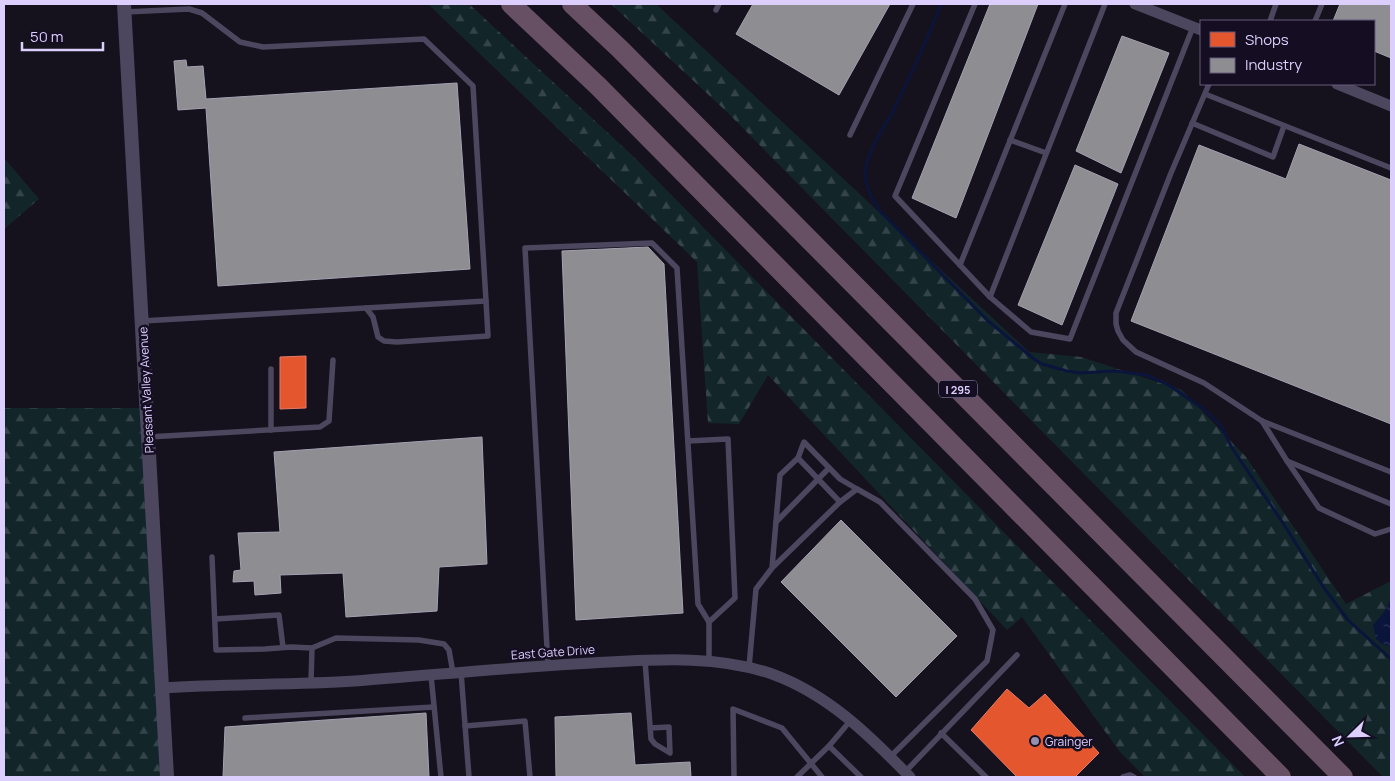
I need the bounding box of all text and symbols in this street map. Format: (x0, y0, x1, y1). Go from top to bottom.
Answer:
scale bar (22, 20, 104, 52)
legend (1200, 20, 1375, 85)
text: 50 m (30, 26, 64, 47)
text: Shops (1245, 29, 1289, 50)
text: Industry (1245, 54, 1302, 75)
street label: Pleasant Valley Avenue (134, 326, 158, 454)
road number: I 295 (939, 380, 977, 398)
street label: East Gate Drive (510, 641, 596, 663)
north arrow (1325, 711, 1375, 761)
place label: Grainger (1045, 733, 1093, 750)
text: N (1327, 733, 1348, 750)
marker: Grainger (1029, 735, 1041, 747)

